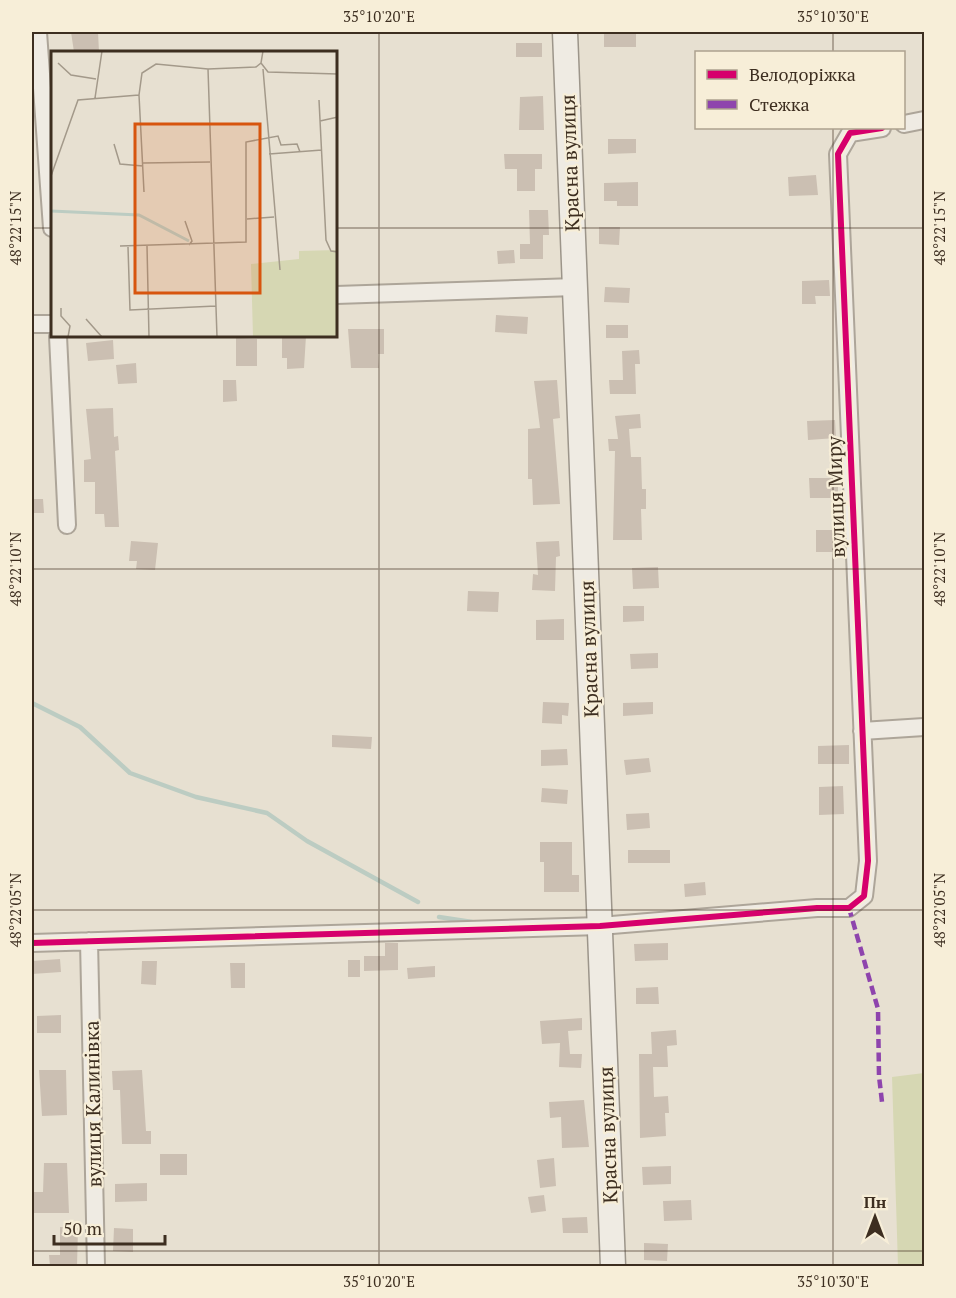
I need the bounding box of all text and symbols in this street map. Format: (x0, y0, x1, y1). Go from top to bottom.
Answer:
text: 35°10'20"E (343, 6, 415, 26)
text: 35°10'30"E (797, 6, 869, 26)
inset map (51, 51, 338, 338)
legend (695, 51, 905, 129)
text: Велодоріжка (749, 62, 856, 86)
text: Стежка (749, 92, 810, 116)
street label: Красна вулиця (554, 94, 585, 232)
text: 48°22'15"N (5, 191, 25, 265)
text: 48°22'15"N (929, 191, 949, 265)
street label: вулиця Миру (820, 435, 851, 558)
text: 48°22'10"N (5, 532, 25, 606)
text: 48°22'10"N (929, 532, 949, 606)
street label: Красна вулиця (573, 580, 604, 718)
text: 48°22'05"N (5, 873, 25, 947)
text: 48°22'05"N (929, 873, 949, 947)
street label: вулиця Калинівка (78, 1020, 107, 1188)
street label: Красна вулиця (592, 1066, 623, 1204)
north arrow (845, 1187, 905, 1247)
text: Пн (864, 1191, 887, 1213)
scale bar (54, 1208, 165, 1246)
text: 50 m (63, 1216, 103, 1240)
text: 35°10'20"E (343, 1271, 415, 1291)
text: 35°10'30"E (797, 1271, 869, 1291)

